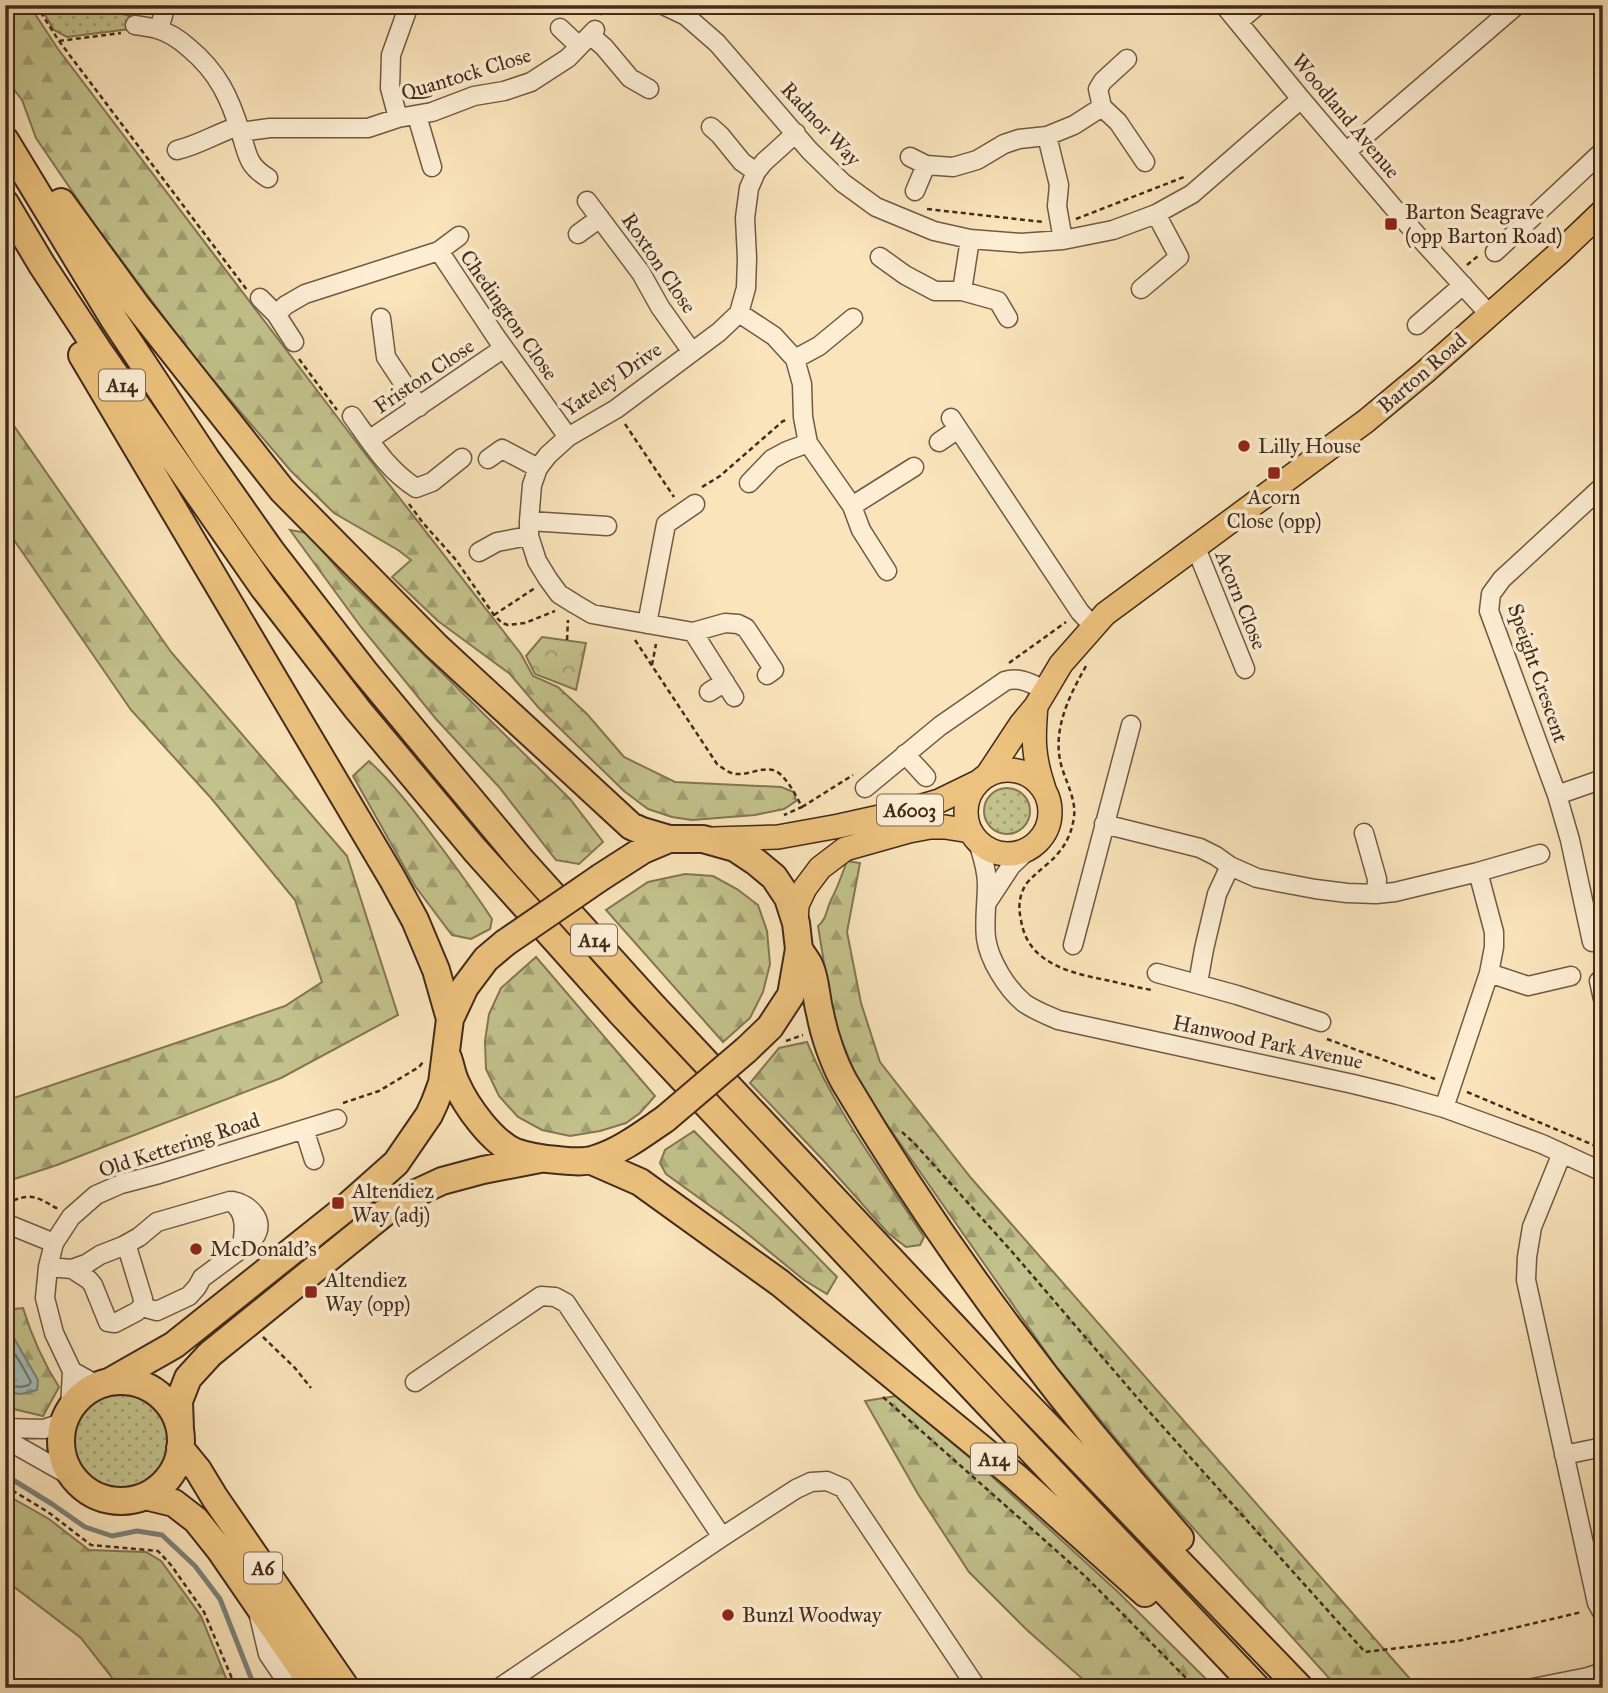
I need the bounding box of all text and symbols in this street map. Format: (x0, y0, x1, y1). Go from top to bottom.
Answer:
street label: Quantock Close (398, 42, 534, 106)
street label: Woodland Avenue (1286, 48, 1406, 184)
street label: Radnor Way (775, 76, 867, 172)
place label: Barton Seagrave (opp Barton Road) (1405, 199, 1562, 249)
street label: Roxton Close (616, 208, 702, 318)
marker: Barton Seagrave (opp Barton Road) (1383, 216, 1399, 232)
street label: Chedington Close (454, 245, 564, 385)
street label: Barton Road (1372, 327, 1472, 419)
street label: Friston Close (369, 333, 479, 419)
street label: Yateley Drive (557, 336, 667, 422)
road number: A14 (99, 370, 145, 400)
place label: Lilly House (1258, 433, 1361, 459)
marker: Lilly House (1236, 438, 1252, 454)
marker: Acorn Close (opp) (1266, 465, 1282, 481)
place label: Acorn Close (opp) (1226, 484, 1322, 534)
street label: Acorn Close (1209, 546, 1273, 653)
street label: Speight Crescent (1502, 600, 1574, 746)
road number: A6003 (877, 794, 943, 825)
road number: A14 (571, 924, 617, 956)
street label: Hanwood Park Avenue (1170, 1009, 1366, 1075)
street label: Old Kettering Road (95, 1107, 263, 1183)
place label: Altendiez Way (adj) (351, 1178, 434, 1228)
marker: Altendiez Way (adj) (330, 1195, 346, 1211)
place label: McDonald's (210, 1236, 317, 1262)
marker: McDonald's (188, 1241, 204, 1257)
place label: Altendiez Way (opp) (324, 1267, 410, 1317)
marker: Altendiez Way (opp) (303, 1284, 319, 1300)
road number: A14 (971, 1443, 1017, 1474)
road number: A6 (244, 1552, 282, 1584)
place label: Bunzl Woodway (742, 1602, 883, 1628)
marker: Bunzl Woodway (720, 1607, 736, 1623)

